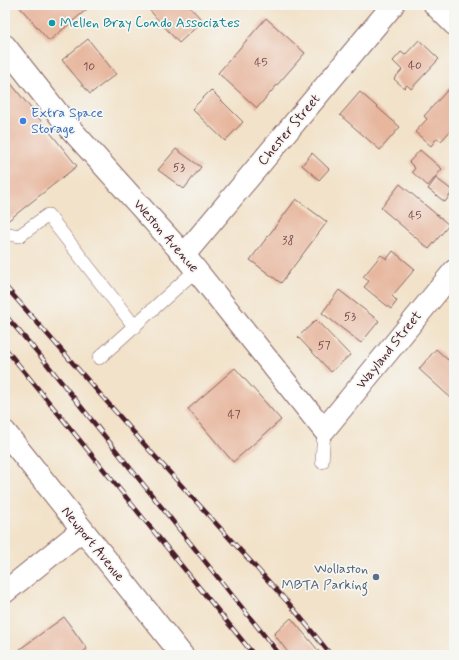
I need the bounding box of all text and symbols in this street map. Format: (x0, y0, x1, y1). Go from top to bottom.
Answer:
place label: Mellen Bray Condo Associates (60, 14, 240, 32)
marker: Mellen Bray Condo Associates (47, 18, 57, 28)
house number: 45 (254, 55, 268, 71)
house number: 40 (408, 58, 422, 74)
house number: 10 (83, 59, 95, 75)
street label: Chester Street (254, 90, 324, 170)
place label: Extra Space Storage (31, 104, 103, 138)
marker: Extra Space Storage (18, 116, 28, 126)
house number: 53 (173, 160, 185, 176)
street label: Weston Avenue (129, 196, 203, 276)
house number: 45 (408, 208, 422, 224)
house number: 38 (282, 233, 294, 249)
street label: Wayland Street (352, 307, 426, 393)
house number: 53 (344, 309, 356, 325)
house number: 57 (317, 338, 331, 354)
house number: 47 (227, 407, 241, 423)
street label: Newport Avenue (57, 503, 129, 586)
place label: Wollaston MBTA Parking (282, 560, 368, 596)
marker: Wollaston MBTA Parking (371, 572, 381, 582)

